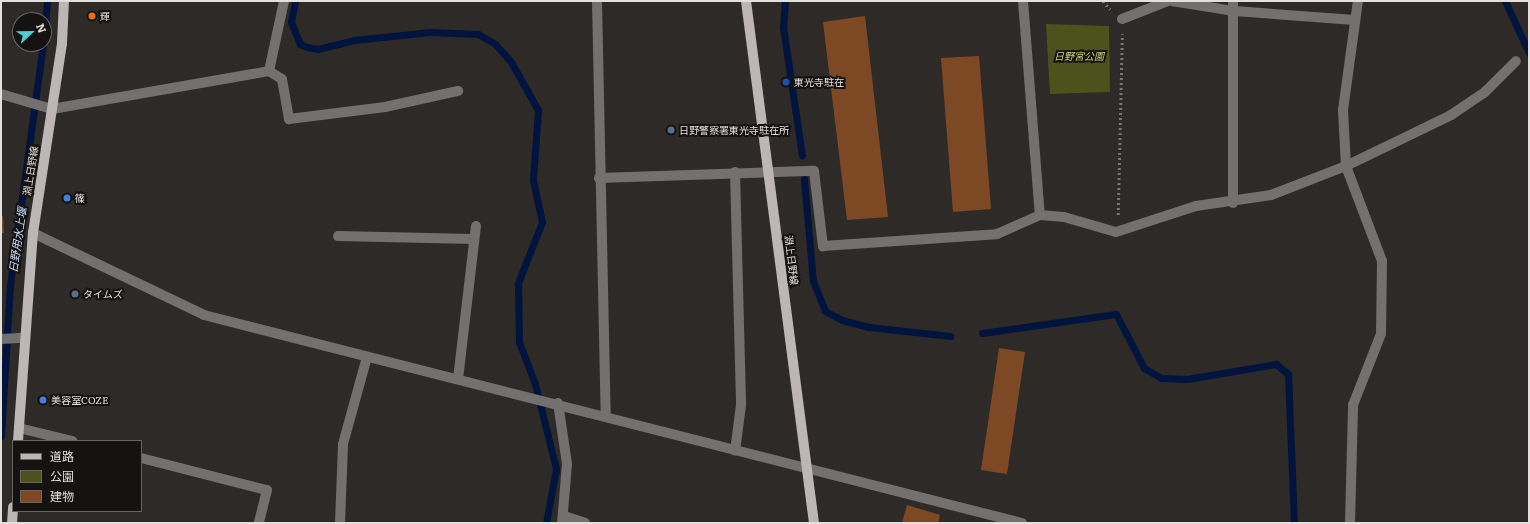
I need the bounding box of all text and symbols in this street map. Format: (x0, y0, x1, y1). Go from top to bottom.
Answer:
place label: 輝 (100, 10, 110, 22)
marker: 輝 (87, 11, 97, 21)
north arrow (12, 12, 52, 52)
text: N (33, 21, 51, 35)
park label: 日野宮公園 (1054, 50, 1104, 62)
place label: 東光寺駐在 (794, 76, 844, 88)
marker: 東光寺駐在 (781, 77, 791, 87)
place label: 日野警察署東光寺駐在所 (679, 124, 789, 136)
marker: 日野警察署東光寺駐在所 (666, 125, 676, 135)
street label: 淵上日野線 (20, 145, 40, 197)
place label: 篠 (75, 192, 85, 204)
marker: 篠 (62, 193, 72, 203)
water label: 日野用水上堰 (6, 206, 28, 274)
street label: 淵上日野線 (783, 234, 801, 286)
place label: タイムズ (83, 288, 123, 300)
marker: タイムズ (70, 289, 80, 299)
place label: 美容室COZE (51, 394, 108, 406)
marker: 美容室COZE (38, 395, 48, 405)
legend (12, 440, 142, 512)
text: 道路 (50, 447, 74, 465)
text: 公園 (50, 467, 74, 485)
text: 建物 (50, 487, 74, 505)

